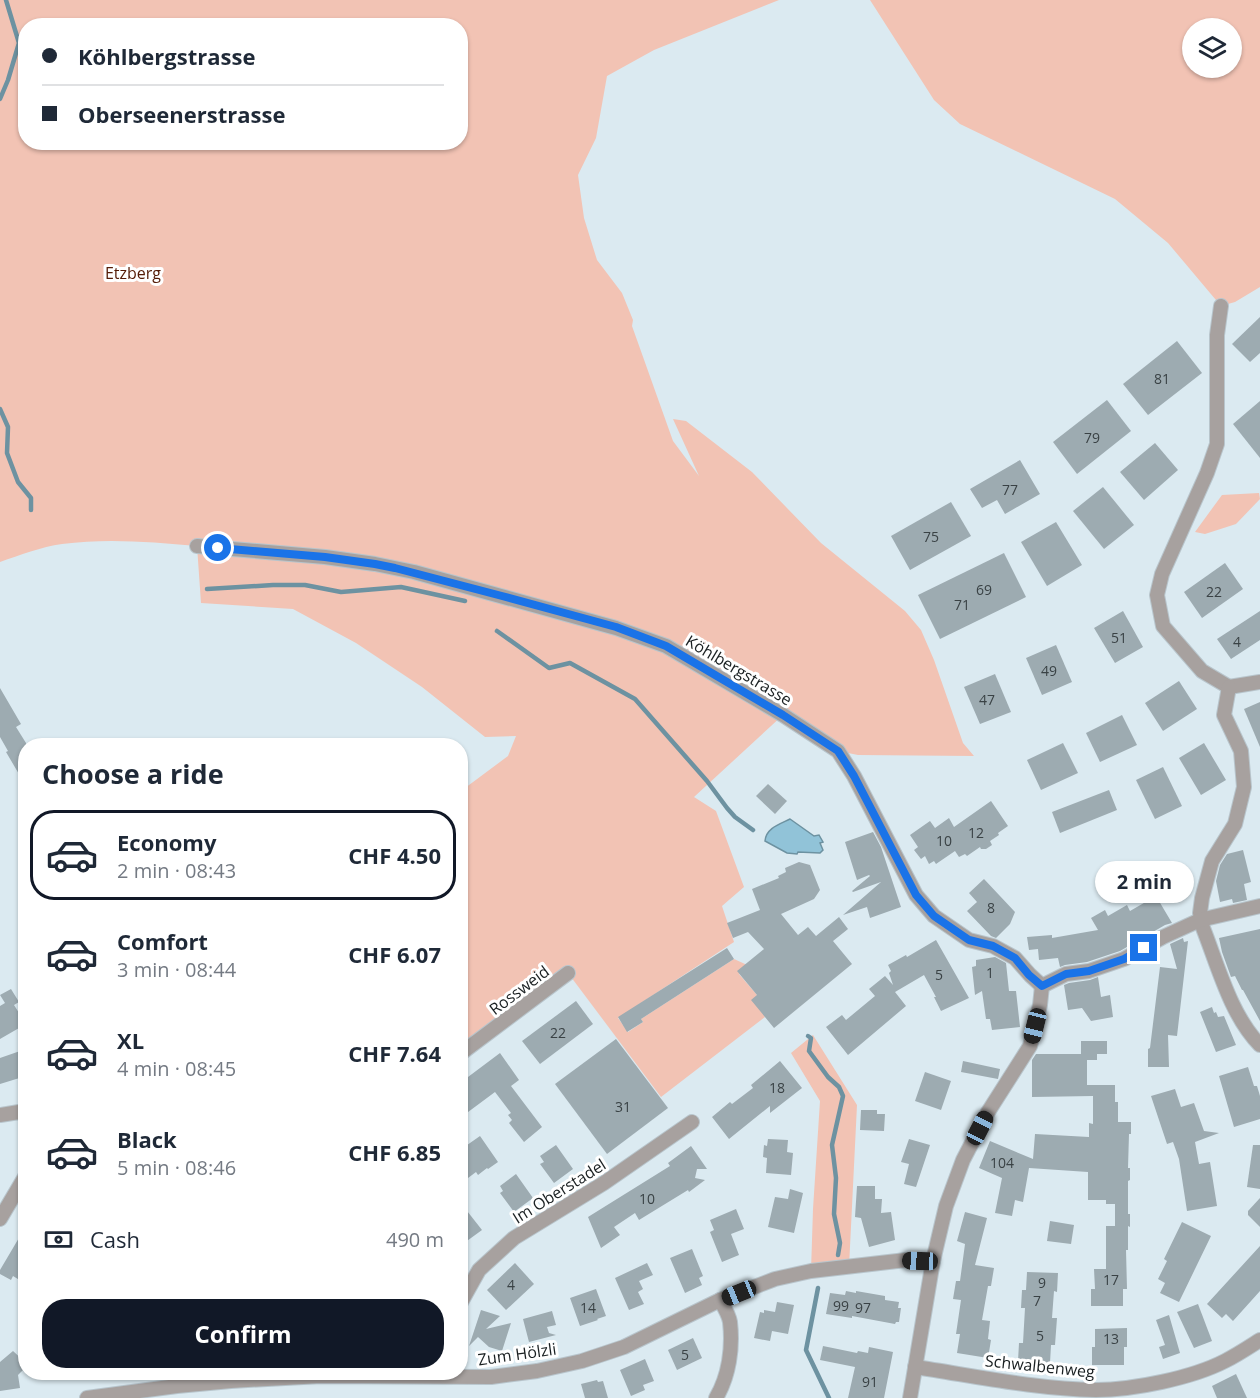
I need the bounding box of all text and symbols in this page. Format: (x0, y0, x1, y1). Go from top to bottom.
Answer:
map controls (1182, 18, 1242, 78)
button: layers (1182, 18, 1242, 78)
text: Köhlbergstrasse (78, 41, 255, 71)
text: Oberseenerstrasse (78, 99, 285, 129)
park label: Etzberg (105, 262, 161, 284)
house number: 81 (1154, 369, 1170, 388)
house number: 79 (1084, 428, 1100, 447)
house number: 77 (1002, 480, 1018, 499)
house number: 75 (923, 527, 939, 546)
route start (204, 534, 231, 561)
house number: 69 (976, 580, 992, 599)
house number: 22 (1206, 582, 1222, 601)
house number: 71 (954, 595, 970, 614)
house number: 51 (1111, 628, 1127, 647)
street label: Köhlbergstrasse (682, 630, 796, 710)
house number: 4 (1233, 632, 1241, 651)
house number: 49 (1041, 661, 1057, 680)
house number: 47 (979, 690, 995, 709)
text: Choose a ride (42, 755, 224, 792)
house number: 12 (968, 823, 984, 842)
text: Economy (117, 827, 216, 857)
icon: car (45, 828, 99, 882)
house number: 10 (936, 831, 952, 850)
text: CHF 4.50 (348, 840, 441, 870)
text: 2 min · 08:43 (117, 857, 236, 884)
callout: 2 min (1094, 861, 1194, 903)
text: 2 min (1117, 868, 1172, 895)
house number: 8 (987, 898, 995, 917)
text: Comfort (117, 926, 208, 956)
icon: car (45, 927, 99, 981)
route end (1130, 934, 1157, 961)
text: CHF 6.07 (348, 939, 441, 969)
text: 3 min · 08:44 (117, 956, 236, 983)
street label: Rossweid (484, 960, 554, 1020)
house number: 1 (986, 963, 994, 982)
house number: 5 (935, 965, 943, 984)
car (1022, 1006, 1048, 1046)
house number: 22 (550, 1023, 566, 1042)
text: XL (117, 1025, 144, 1055)
icon: car (45, 1026, 99, 1080)
text: CHF 7.64 (348, 1038, 441, 1068)
text: 4 min · 08:45 (117, 1055, 236, 1082)
house number: 18 (769, 1078, 785, 1097)
house number: 31 (615, 1097, 631, 1116)
car (964, 1108, 996, 1148)
text: Black (117, 1124, 177, 1154)
icon: car (45, 1125, 99, 1179)
text: CHF 6.85 (348, 1137, 441, 1167)
house number: 104 (990, 1153, 1014, 1172)
text: 5 min · 08:46 (117, 1154, 236, 1181)
street label: Im Oberstadel (508, 1154, 610, 1228)
house number: 10 (639, 1189, 655, 1208)
icon: cash (42, 1223, 75, 1256)
text: Cash (90, 1224, 140, 1254)
text: 490 m (386, 1226, 444, 1253)
car (902, 1251, 938, 1271)
house number: 17 (1103, 1270, 1119, 1289)
house number: 9 (1038, 1273, 1046, 1292)
house number: 4 (507, 1275, 515, 1294)
car (719, 1278, 759, 1308)
house number: 7 (1033, 1291, 1041, 1310)
house number: 99 (833, 1296, 849, 1315)
house number: 14 (580, 1298, 596, 1317)
house number: 97 (855, 1298, 871, 1317)
button: Confirm (42, 1299, 444, 1368)
house number: 5 (1036, 1326, 1044, 1345)
house number: 13 (1103, 1329, 1119, 1348)
street label: Zum Hölzli (476, 1338, 558, 1370)
house number: 5 (681, 1345, 689, 1364)
street label: Schwalbenweg (984, 1349, 1096, 1383)
house number: 91 (862, 1372, 878, 1391)

